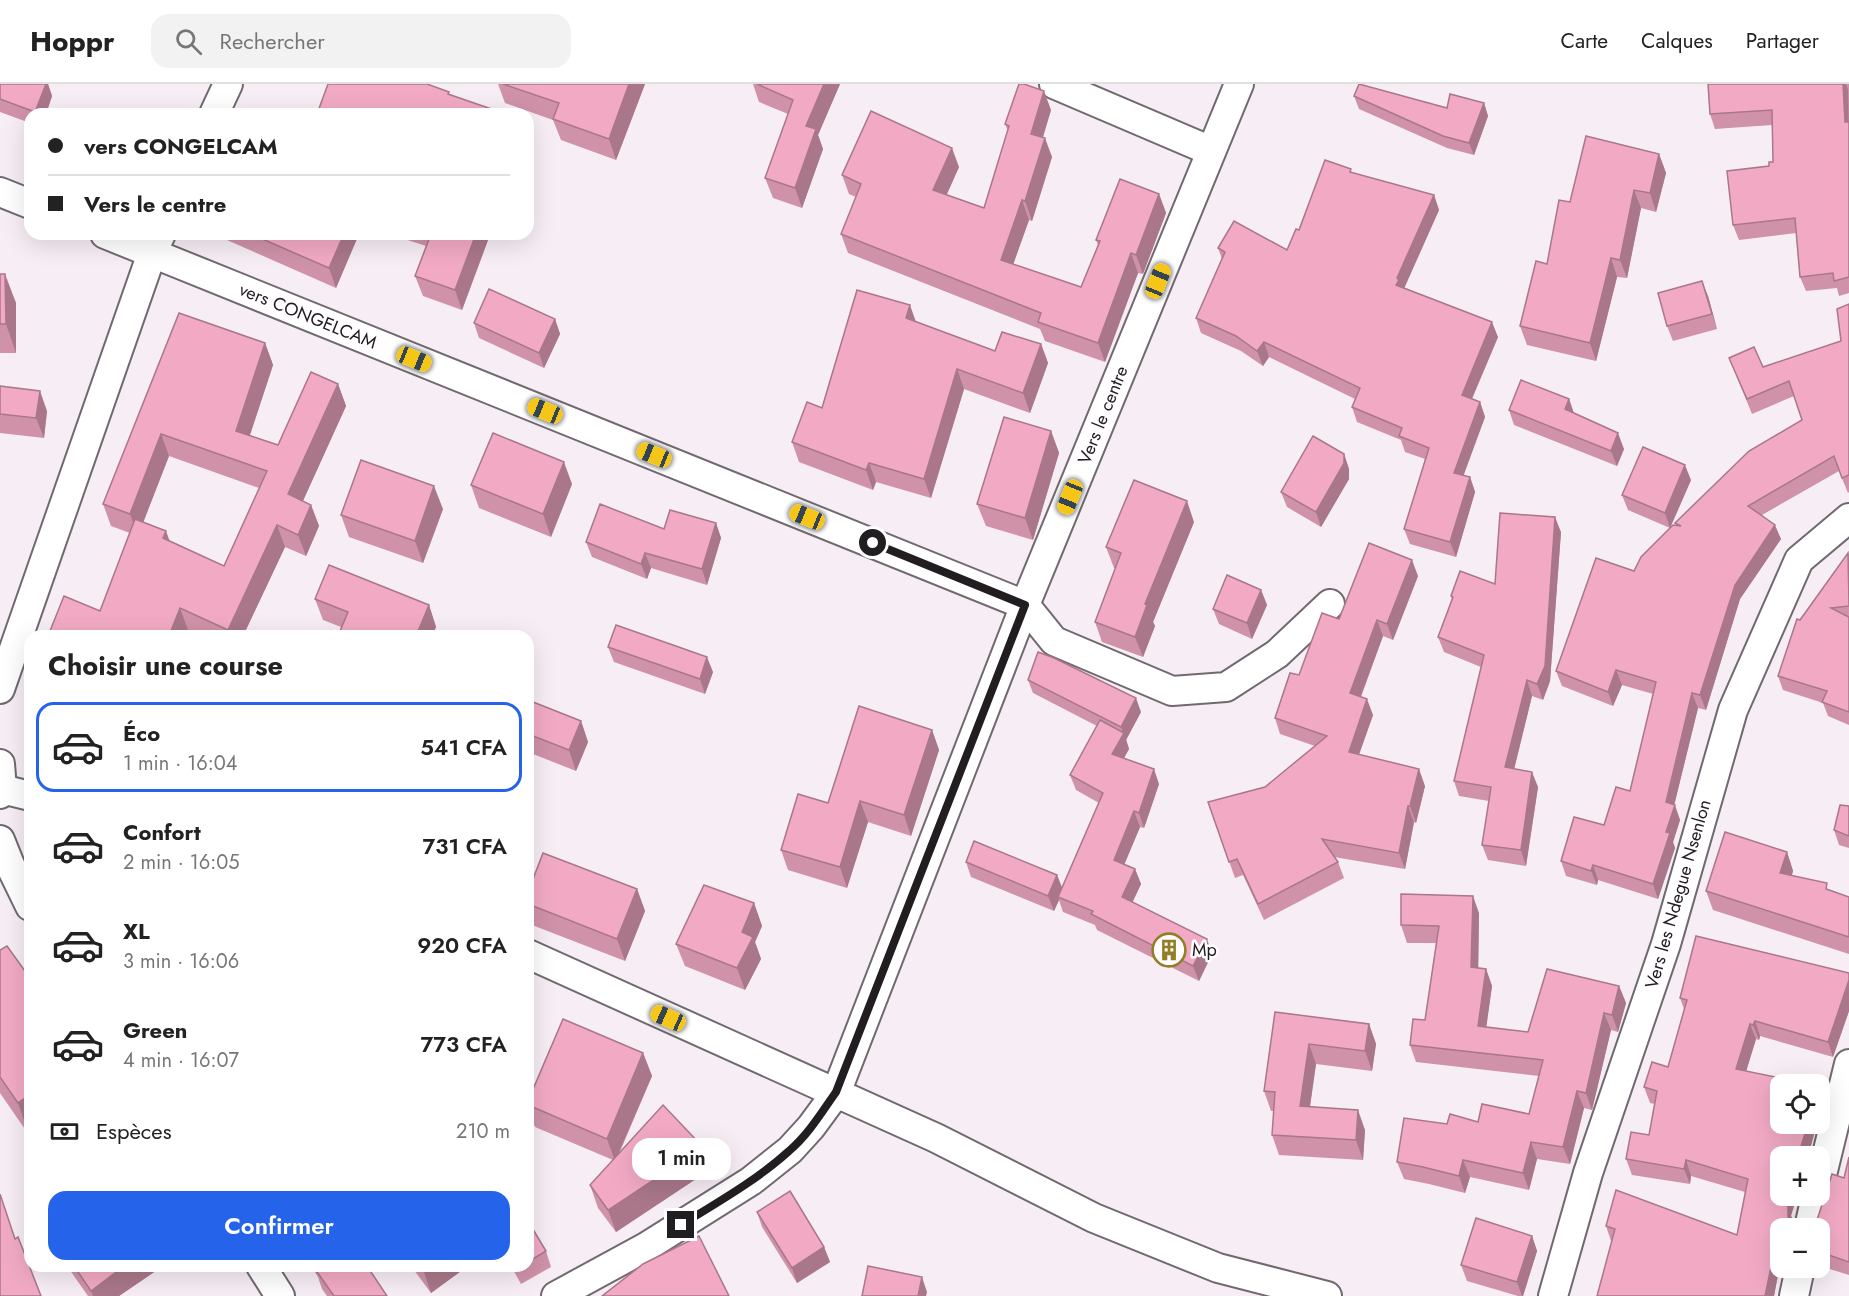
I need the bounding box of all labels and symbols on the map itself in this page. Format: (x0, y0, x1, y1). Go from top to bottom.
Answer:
car (1143, 261, 1173, 301)
street label: vers CONGELCAM (235, 277, 381, 355)
car (394, 344, 434, 374)
street label: Vers le centre (1071, 362, 1135, 468)
car (525, 396, 565, 426)
car (634, 440, 674, 470)
car (1055, 477, 1085, 517)
car (787, 502, 827, 532)
route start (859, 529, 886, 556)
street label: Vers les Ndegue Nsenlon (1639, 796, 1717, 992)
building icon: Mp (1151, 932, 1187, 968)
place label: Mp (1192, 937, 1217, 963)
car (648, 1002, 688, 1034)
callout: 1 min (632, 1138, 730, 1180)
route end (667, 1211, 694, 1238)

